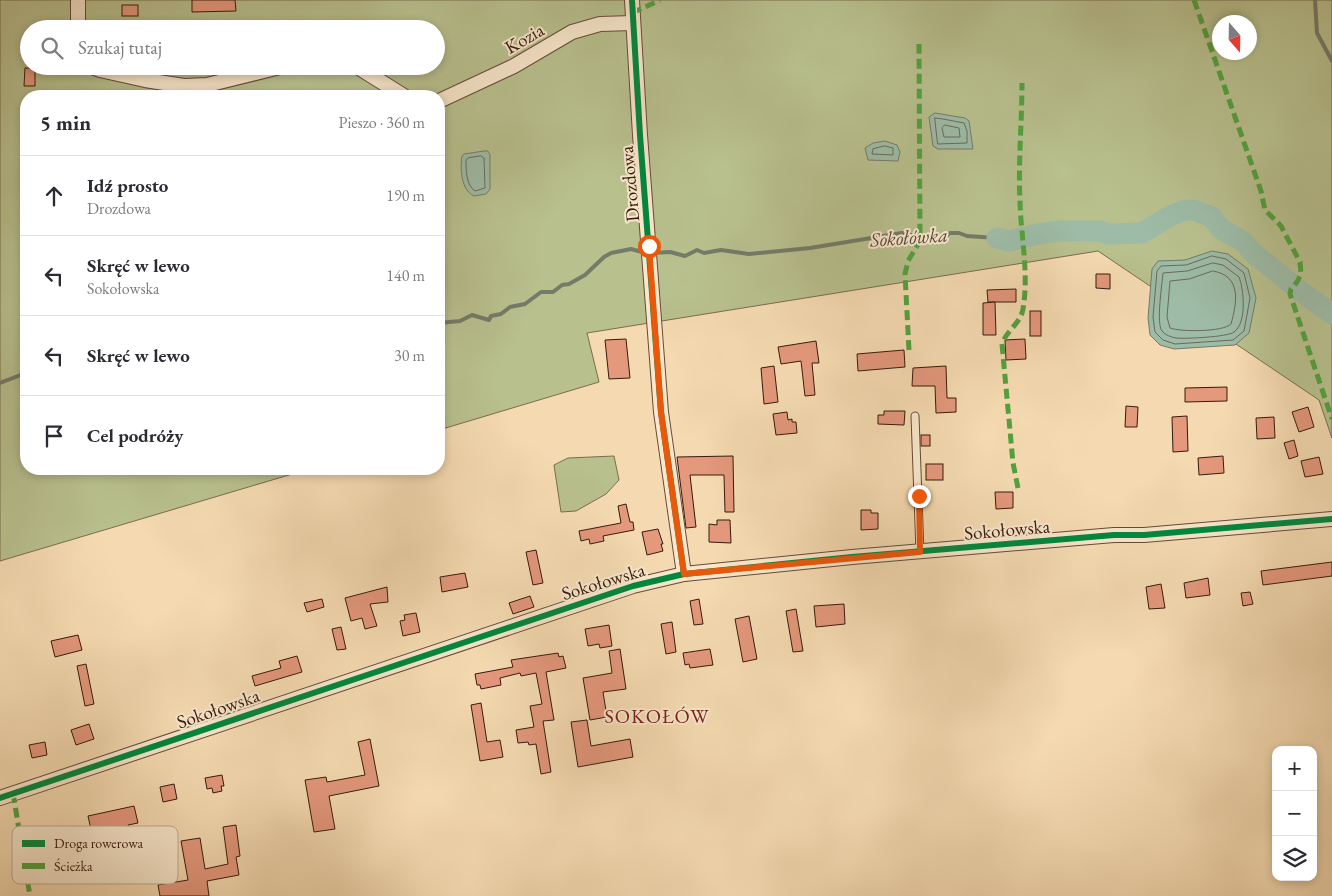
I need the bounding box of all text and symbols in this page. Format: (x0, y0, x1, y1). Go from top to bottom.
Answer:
north arrow (1212, 15, 1257, 60)
street label: Kozia (500, 17, 549, 60)
search box (20, 20, 445, 75)
icon: search (38, 34, 66, 62)
text: Szukaj tutaj (78, 35, 162, 60)
text: 5 min (40, 109, 91, 136)
text: Pieszo · 360 m (339, 112, 425, 133)
street label: Drozdowa (614, 145, 645, 223)
text: Idź prosto (87, 173, 168, 198)
icon: ahead (40, 182, 68, 210)
text: 190 m (386, 185, 425, 206)
text: Drozdowa (87, 198, 151, 219)
water label: Sokołówka (868, 221, 949, 253)
route start (638, 235, 661, 258)
text: Skręć w lewo (87, 253, 190, 278)
icon: left (40, 262, 68, 290)
text: 140 m (386, 265, 425, 286)
text: Sokołowska (87, 278, 159, 299)
icon: left (40, 342, 68, 370)
text: Skręć w lewo (87, 343, 190, 368)
text: 30 m (394, 345, 425, 366)
icon: arrive (40, 422, 68, 450)
text: Cel podróży (87, 423, 183, 448)
route end (908, 485, 931, 508)
street label: Sokołowska (963, 513, 1051, 546)
street label: Sokołowska (558, 557, 648, 606)
street label: Sokołowska (173, 683, 263, 734)
district label: SOKOŁÓW (605, 703, 710, 729)
map controls (1272, 746, 1317, 881)
button: + (1272, 746, 1317, 791)
button: − (1272, 791, 1317, 836)
legend (12, 826, 178, 884)
text: Droga rowerowa (54, 834, 144, 852)
button: layers (1272, 836, 1317, 881)
text: Ścieżka (54, 857, 93, 875)

